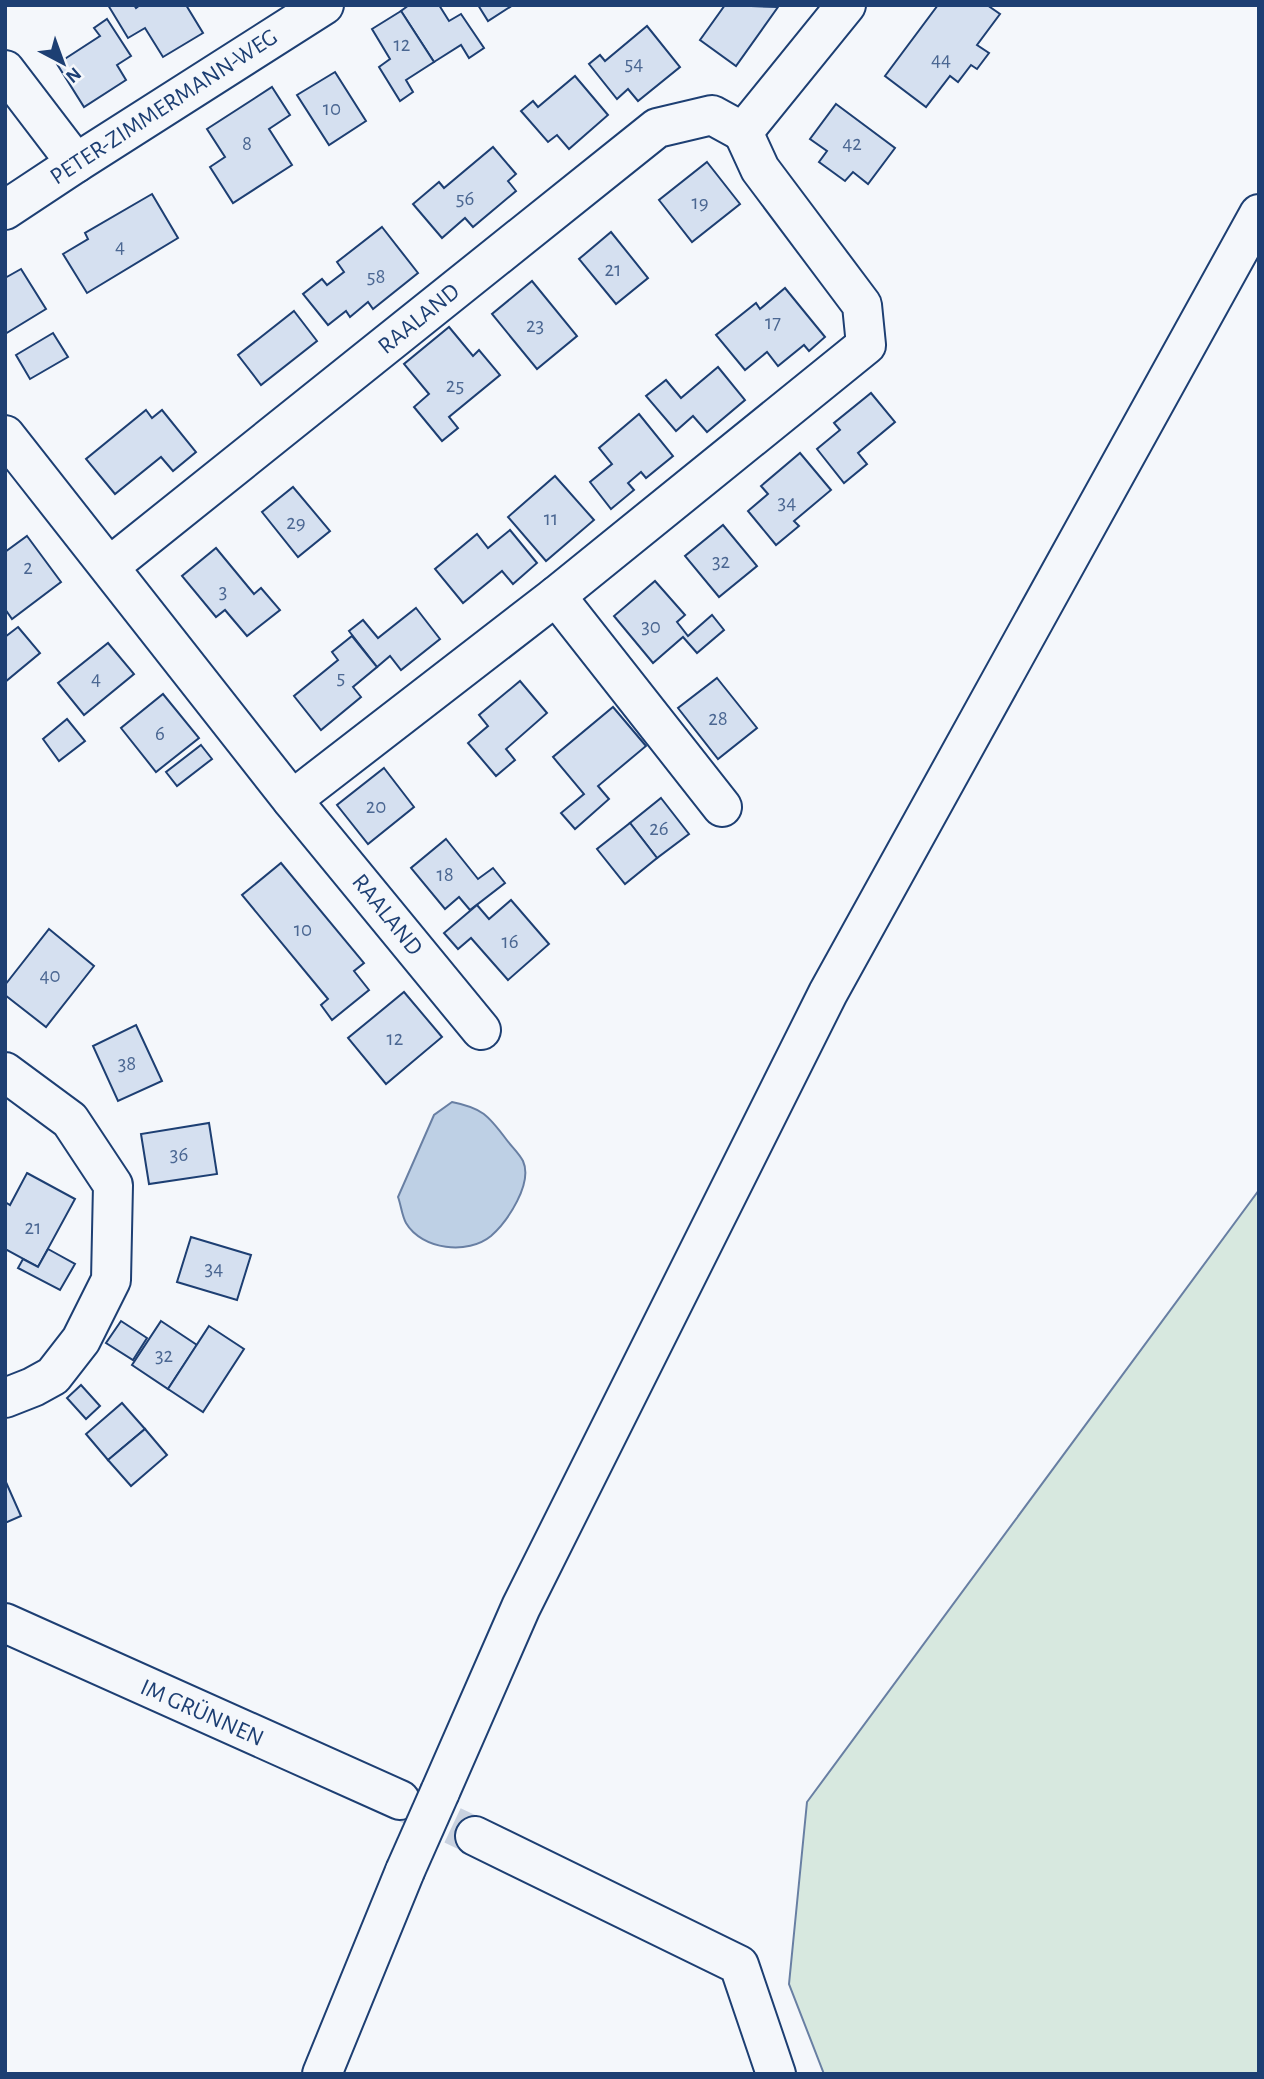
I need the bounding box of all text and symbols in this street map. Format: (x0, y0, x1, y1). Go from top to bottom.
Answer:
street label: PETER-ZIMMERMANN-WEG (45, 23, 283, 191)
north arrow (28, 28, 98, 98)
house number: 12 (394, 34, 410, 55)
house number: 44 (931, 49, 951, 70)
house number: 54 (625, 53, 643, 74)
house number: 10 (323, 98, 341, 119)
house number: 8 (242, 133, 252, 154)
house number: 42 (842, 133, 862, 154)
house number: 56 (456, 188, 474, 209)
house number: 19 (691, 192, 709, 213)
house number: 4 (115, 236, 125, 257)
house number: 21 (605, 259, 621, 280)
house number: 58 (367, 266, 385, 287)
street label: RAALAND (374, 279, 464, 359)
house number: 17 (765, 312, 781, 333)
house number: 23 (526, 315, 544, 336)
house number: 25 (446, 375, 464, 396)
house number: 34 (778, 492, 796, 513)
house number: 11 (544, 508, 558, 529)
house number: 29 (286, 512, 306, 533)
house number: 32 (712, 551, 730, 572)
house number: 2 (23, 557, 33, 578)
house number: 3 (219, 581, 227, 602)
house number: 30 (641, 616, 661, 637)
house number: 5 (337, 667, 345, 688)
house number: 4 (91, 668, 101, 689)
house number: 28 (708, 708, 728, 729)
house number: 6 (155, 723, 165, 744)
house number: 20 (366, 796, 386, 817)
house number: 26 (649, 818, 669, 839)
house number: 18 (436, 864, 454, 885)
street label: RAALAND (347, 870, 427, 960)
house number: 10 (294, 919, 312, 940)
house number: 16 (501, 931, 519, 952)
house number: 40 (39, 965, 61, 986)
house number: 12 (387, 1028, 403, 1049)
house number: 38 (118, 1053, 136, 1074)
house number: 36 (170, 1144, 188, 1165)
house number: 21 (25, 1217, 41, 1238)
house number: 34 (205, 1258, 223, 1279)
house number: 32 (155, 1345, 173, 1366)
street label: IM GRÜNNEN (137, 1674, 268, 1751)

